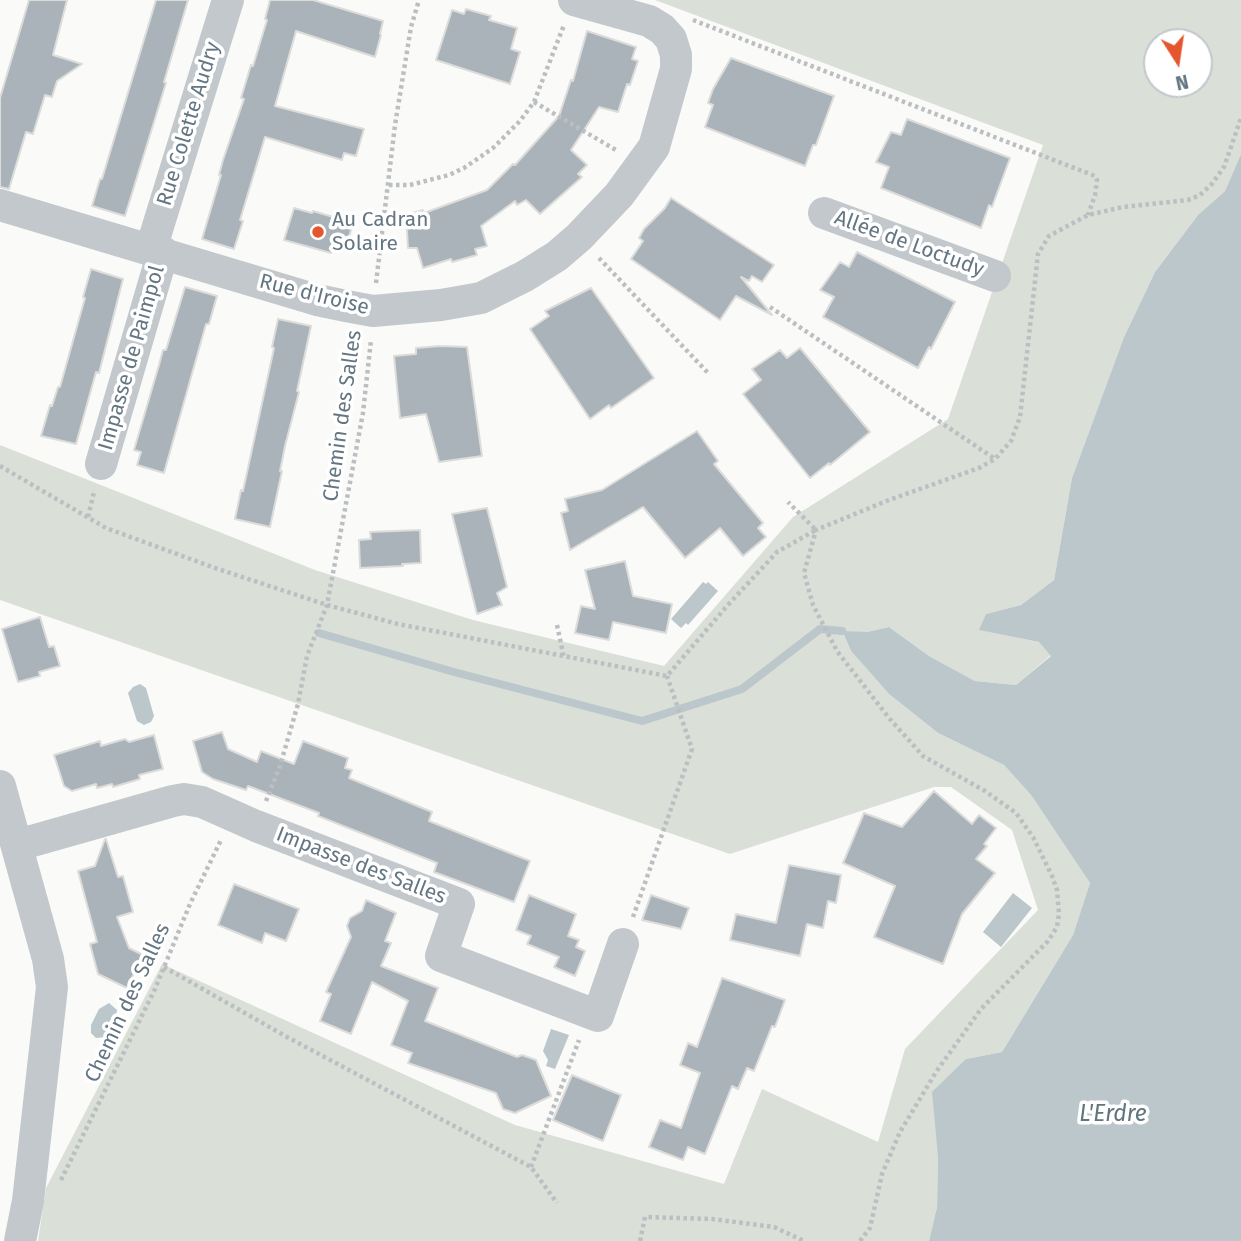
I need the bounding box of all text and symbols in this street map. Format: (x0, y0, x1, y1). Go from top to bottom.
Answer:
north arrow (1143, 28, 1213, 98)
street label: Rue Colette Audry (152, 39, 226, 209)
text: N (1174, 70, 1191, 95)
street label: Allée de Loctudy (831, 205, 987, 283)
place label: Au Cadran Solaire (332, 207, 428, 257)
marker: Au Cadran Solaire (310, 224, 326, 240)
street label: Impasse de Paimpol (94, 263, 170, 453)
street label: Rue d'Iroise (257, 269, 371, 321)
street label: Chemin des Salles (319, 329, 367, 503)
street label: Impasse des Salles (273, 822, 449, 910)
street label: Chemin des Salles (80, 919, 176, 1087)
water label: L'Erdre (1079, 1101, 1147, 1129)

